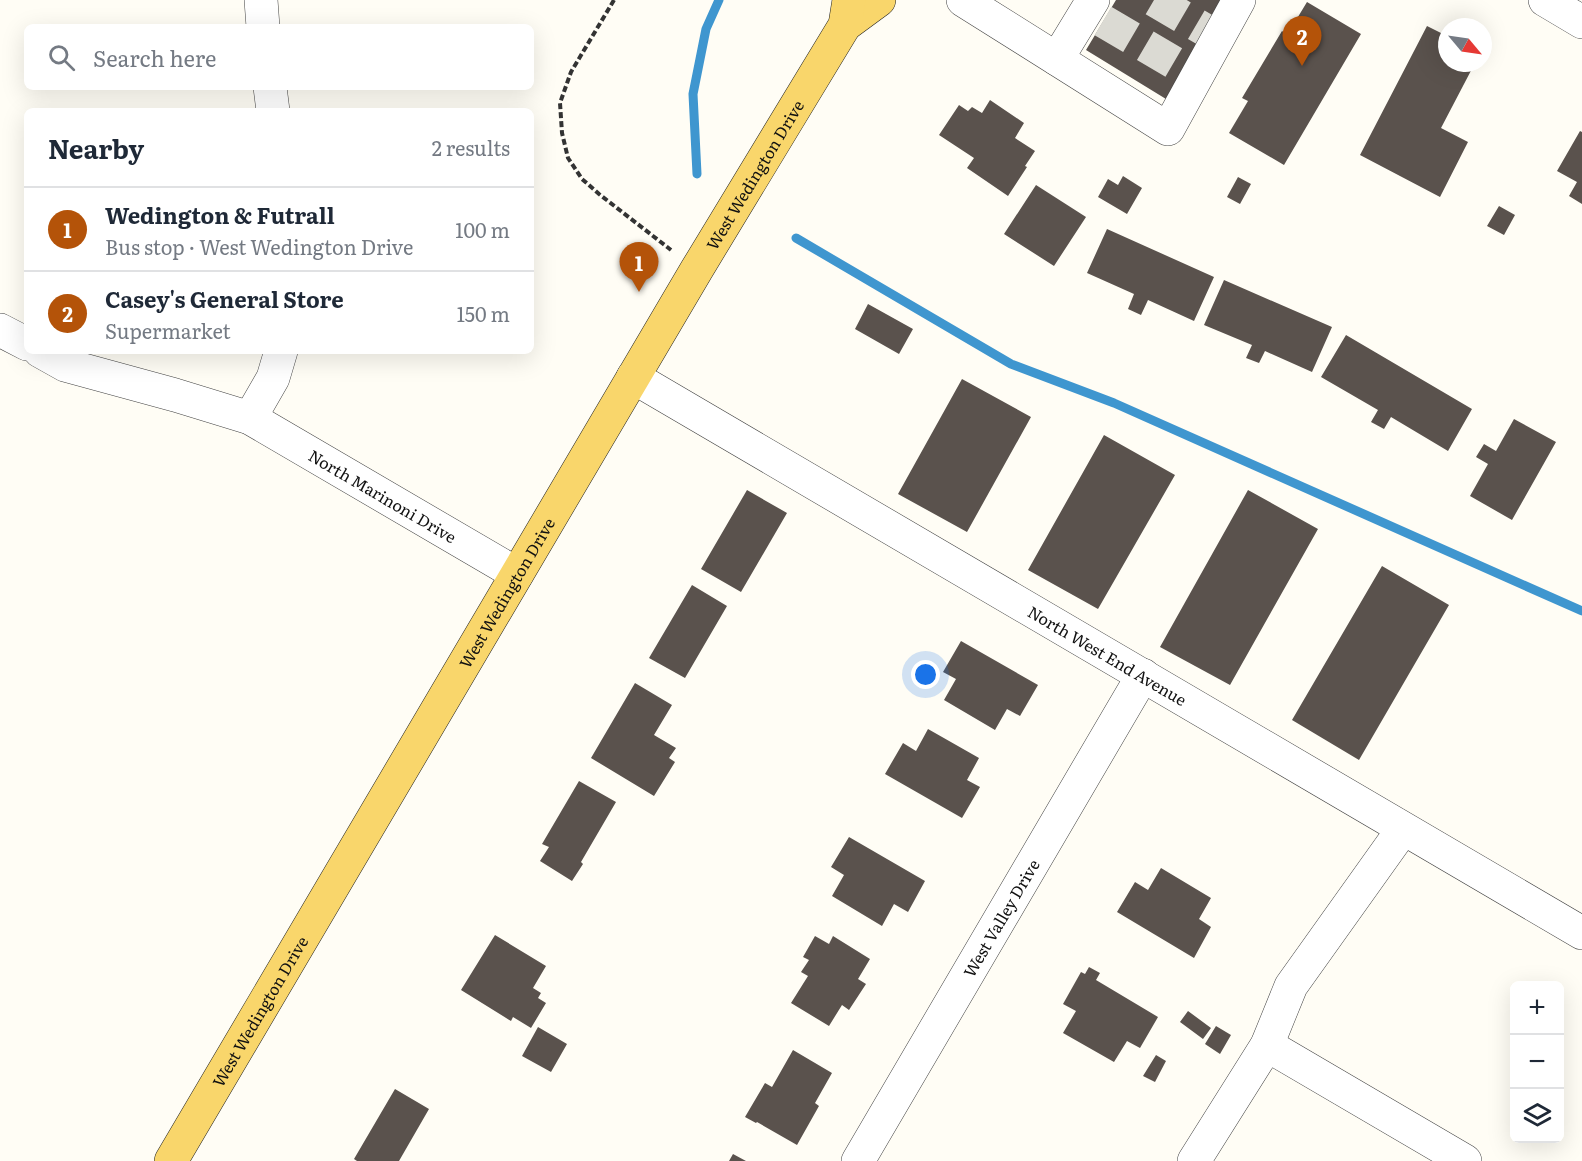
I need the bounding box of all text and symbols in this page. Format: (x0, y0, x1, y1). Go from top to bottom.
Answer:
pin: 2 (1282, 16, 1322, 66)
north arrow (1438, 18, 1492, 72)
search box (24, 24, 534, 90)
icon: search (45, 41, 78, 74)
text: Search here (93, 41, 216, 74)
street label: West Wedington Drive (700, 95, 809, 254)
text: Nearby (48, 128, 144, 167)
text: 2 results (432, 132, 510, 162)
text: Wedington & Futrall (105, 198, 335, 231)
text: 1 (63, 214, 72, 244)
text: 100 m (455, 214, 510, 244)
text: Bus stop · West Wedington Drive (105, 231, 413, 261)
pin: 1 (620, 242, 658, 292)
text: Casey's General Store (105, 282, 344, 315)
text: 2 (62, 298, 73, 328)
text: 150 m (457, 298, 510, 328)
text: Supermarket (105, 315, 231, 345)
street label: North Marinoni Drive (304, 443, 461, 548)
street label: West Wedington Drive (452, 513, 560, 672)
street label: North West End Avenue (1024, 599, 1191, 711)
your location (911, 660, 940, 689)
street label: West Valley Drive (957, 854, 1045, 981)
street label: West Wedington Drive (206, 931, 313, 1091)
map controls (1510, 981, 1564, 1143)
button: + (1510, 981, 1564, 1035)
button: − (1510, 1035, 1564, 1089)
button: layers (1510, 1089, 1564, 1143)

